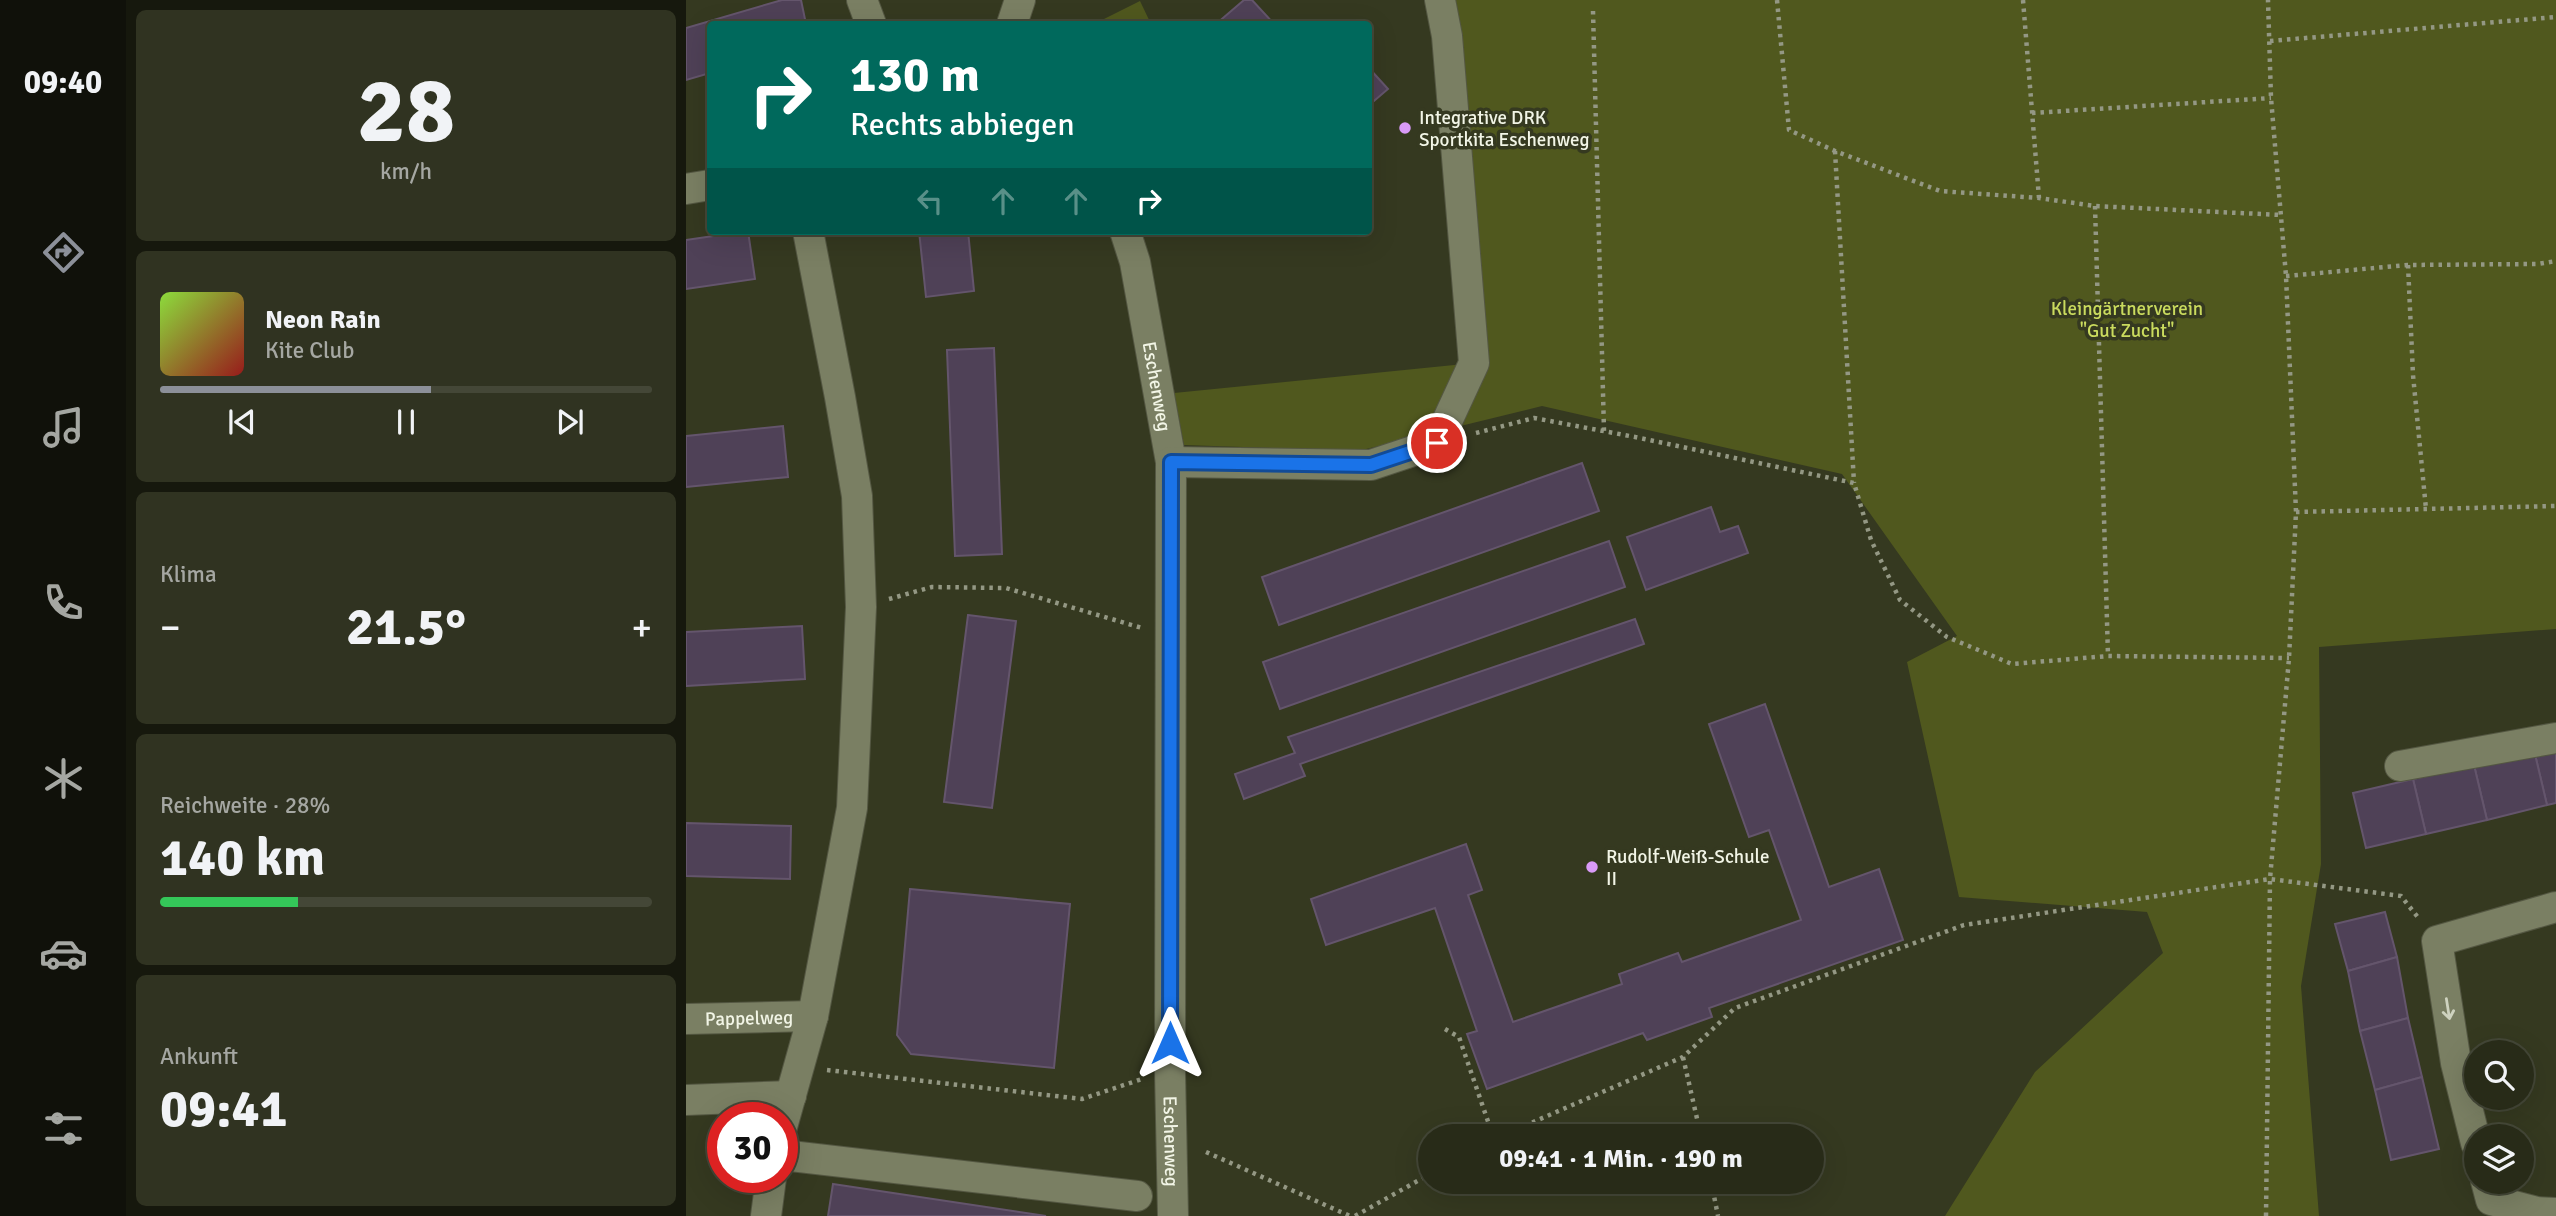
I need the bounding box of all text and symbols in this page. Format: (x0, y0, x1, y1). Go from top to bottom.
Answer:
text: 130 m (850, 45, 980, 105)
icon: right (735, 49, 826, 140)
text: 28 (357, 55, 455, 168)
text: 09:40 (24, 63, 102, 102)
text: Rechts abbiegen (850, 105, 1075, 144)
place label: Integrative DRK Sportkita Eschenweg (1419, 106, 1589, 152)
marker: Integrative DRK Sportkita Eschenweg (1397, 120, 1413, 136)
text: km/h (380, 157, 432, 186)
icon: left (911, 182, 949, 220)
icon: ahead (984, 182, 1022, 220)
icon: ahead (1057, 182, 1095, 220)
icon: right (1130, 182, 1168, 220)
icon: directions (39, 228, 88, 277)
park label: Kleingärtnerverein "Gut Zucht" (2051, 297, 2203, 343)
text: Neon Rain (265, 304, 381, 336)
text: Kite Club (265, 336, 354, 365)
street label: Eschenweg (1137, 340, 1176, 434)
icon: music (39, 403, 88, 452)
icon: previous (223, 403, 261, 441)
icon: pause (387, 403, 425, 441)
icon: next (551, 403, 589, 441)
pin (1407, 413, 1467, 473)
icon: arrive (1418, 424, 1456, 462)
text: Klima (160, 560, 217, 589)
icon: phone (39, 578, 88, 627)
text: 21.5° (346, 595, 466, 659)
text: − (160, 604, 181, 651)
text: + (631, 604, 652, 651)
icon: climate (39, 754, 88, 803)
text: Reichweite · 28% (160, 791, 330, 820)
text: 140 km (160, 826, 325, 890)
place label: Rudolf-Weiß-Schule II (1606, 845, 1770, 891)
marker: Rudolf-Weiß-Schule II (1584, 859, 1600, 875)
icon: car (39, 929, 88, 978)
one-way arrow (2442, 997, 2455, 1020)
street label: Pappelweg (705, 1005, 793, 1032)
position arrow (1133, 1006, 1207, 1080)
map controls (2464, 1040, 2534, 1194)
button: search (2464, 1040, 2534, 1110)
text: Ankunft (160, 1042, 238, 1071)
text: 09:41 (160, 1077, 288, 1141)
street label: Eschenweg (1158, 1095, 1183, 1187)
speed limit sign: 30 (707, 1102, 798, 1193)
icon: filters (39, 1104, 88, 1153)
button: layers (2464, 1124, 2534, 1194)
text: 09:41 · 1 Min. · 190 m (1499, 1143, 1743, 1175)

